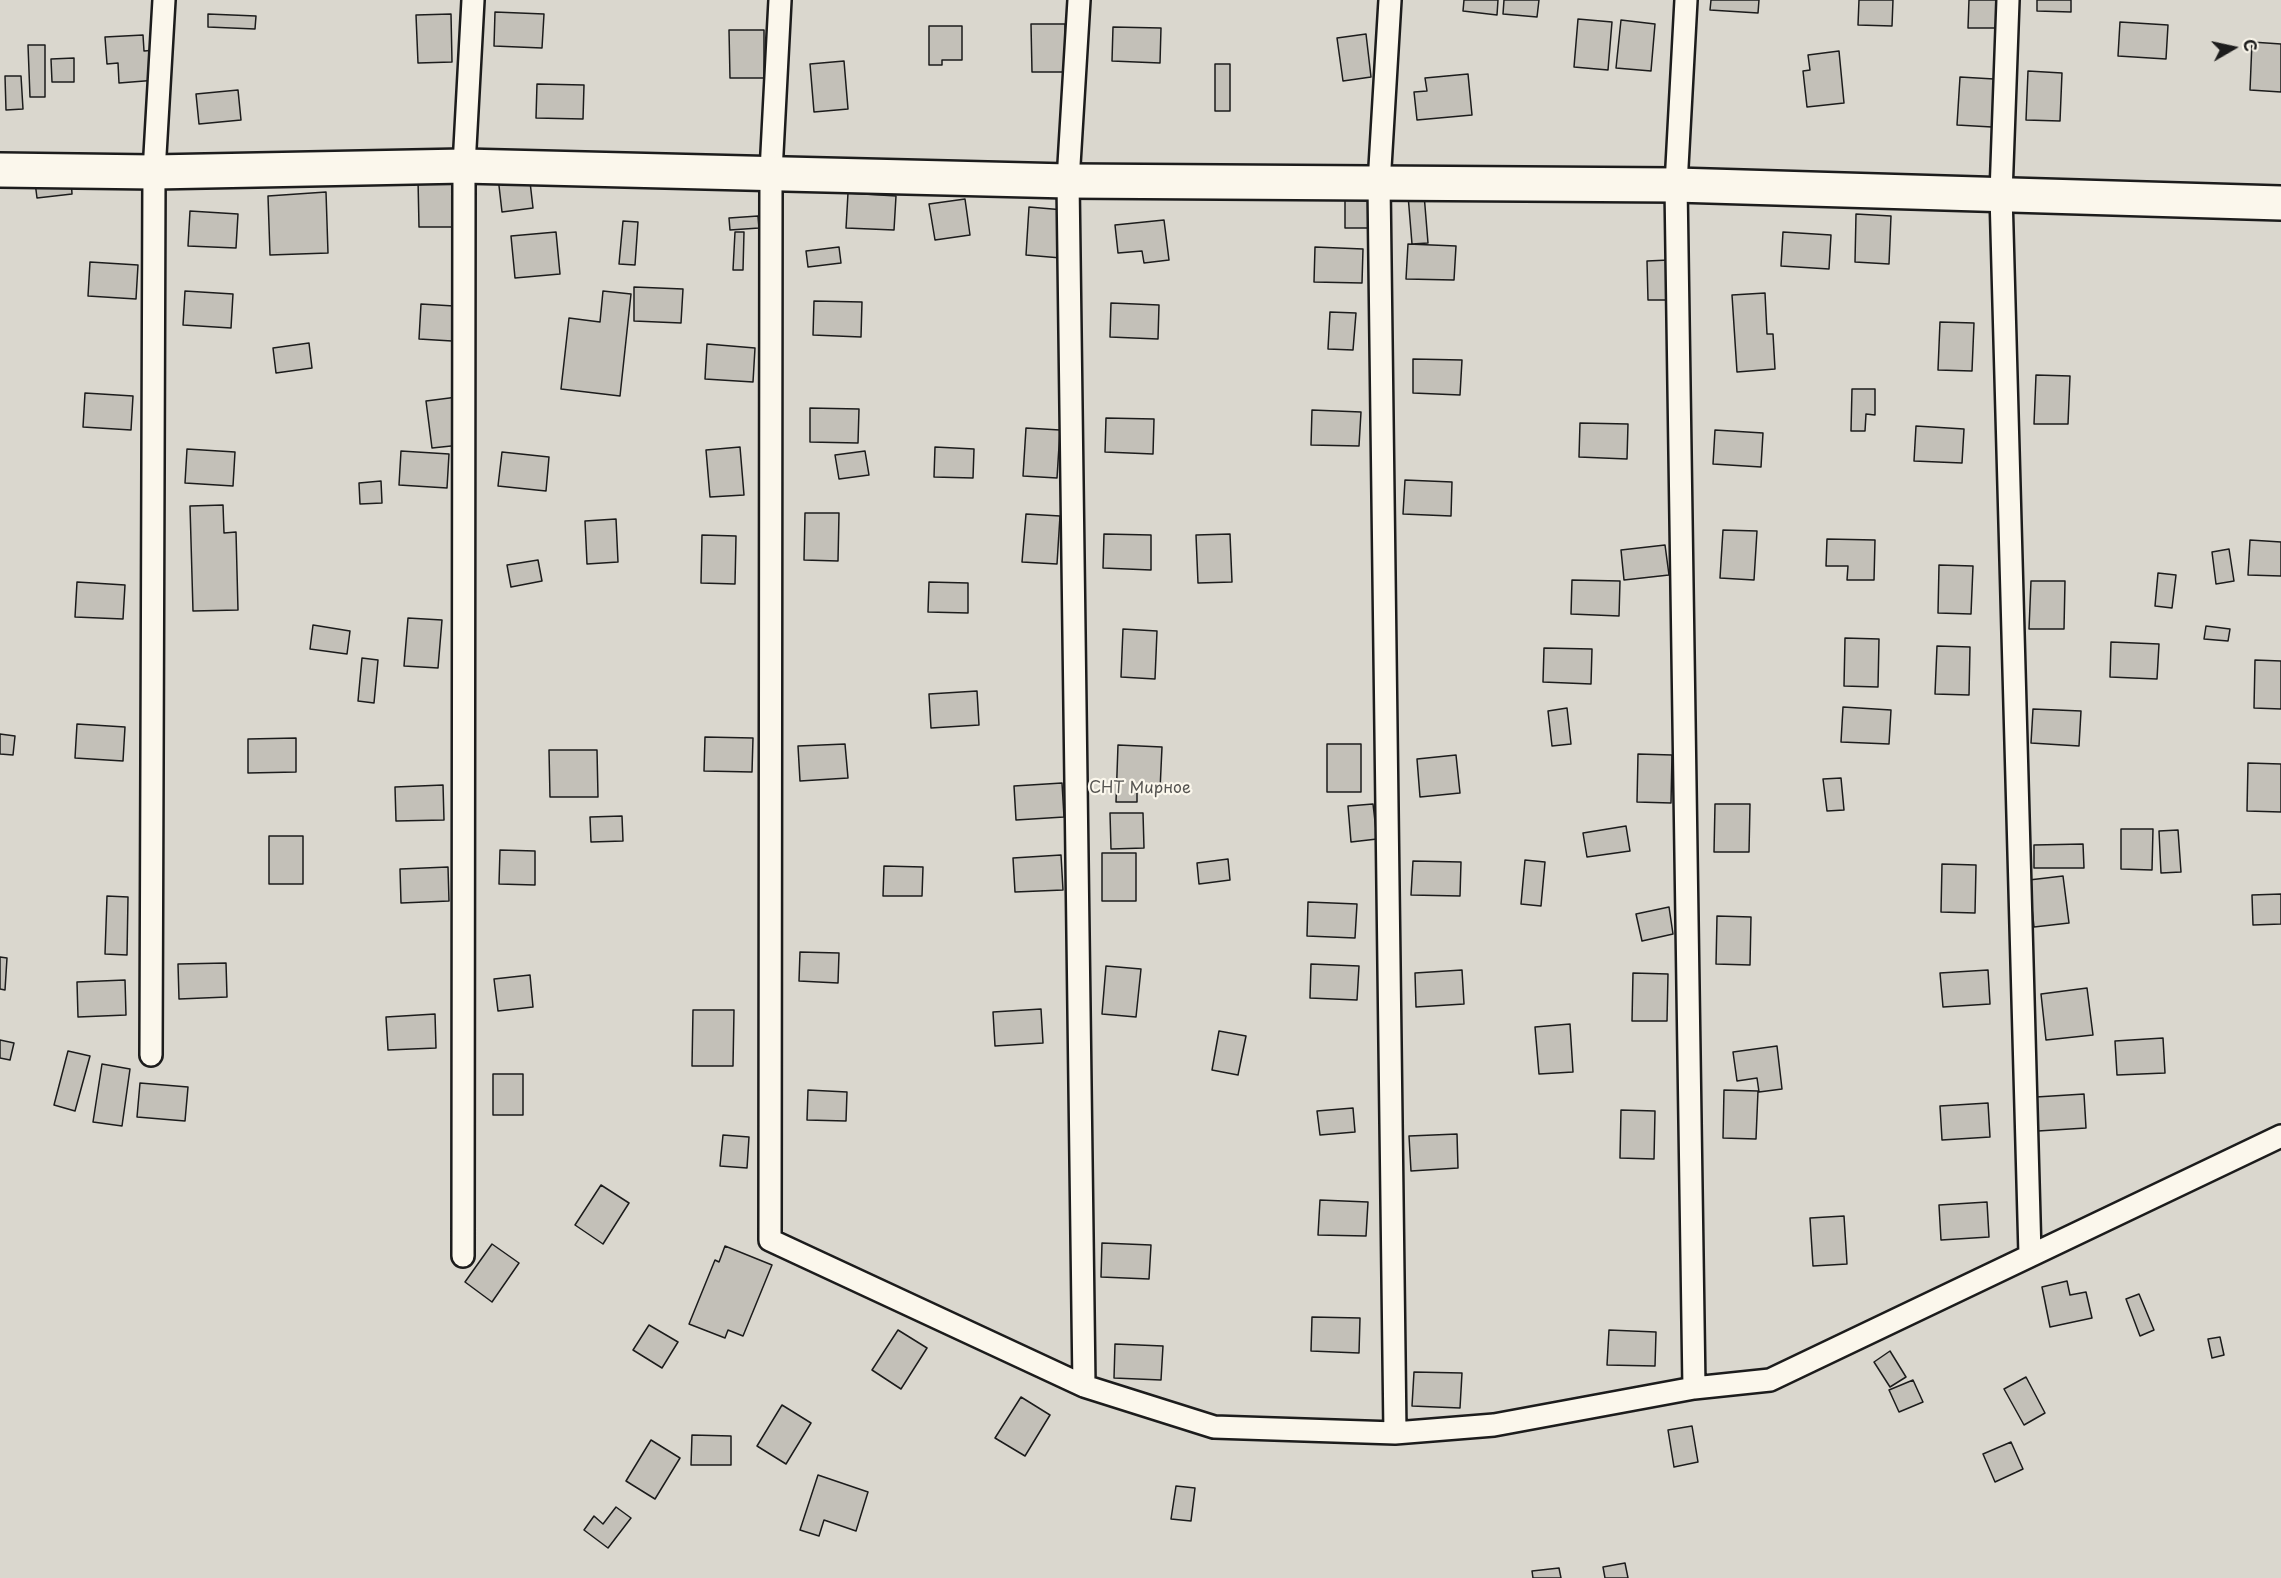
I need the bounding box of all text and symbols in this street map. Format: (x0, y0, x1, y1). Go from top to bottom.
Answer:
north arrow (2203, 18, 2263, 78)
text: С (2238, 37, 2264, 53)
park label: СНТ Мирное (1089, 779, 1191, 799)

